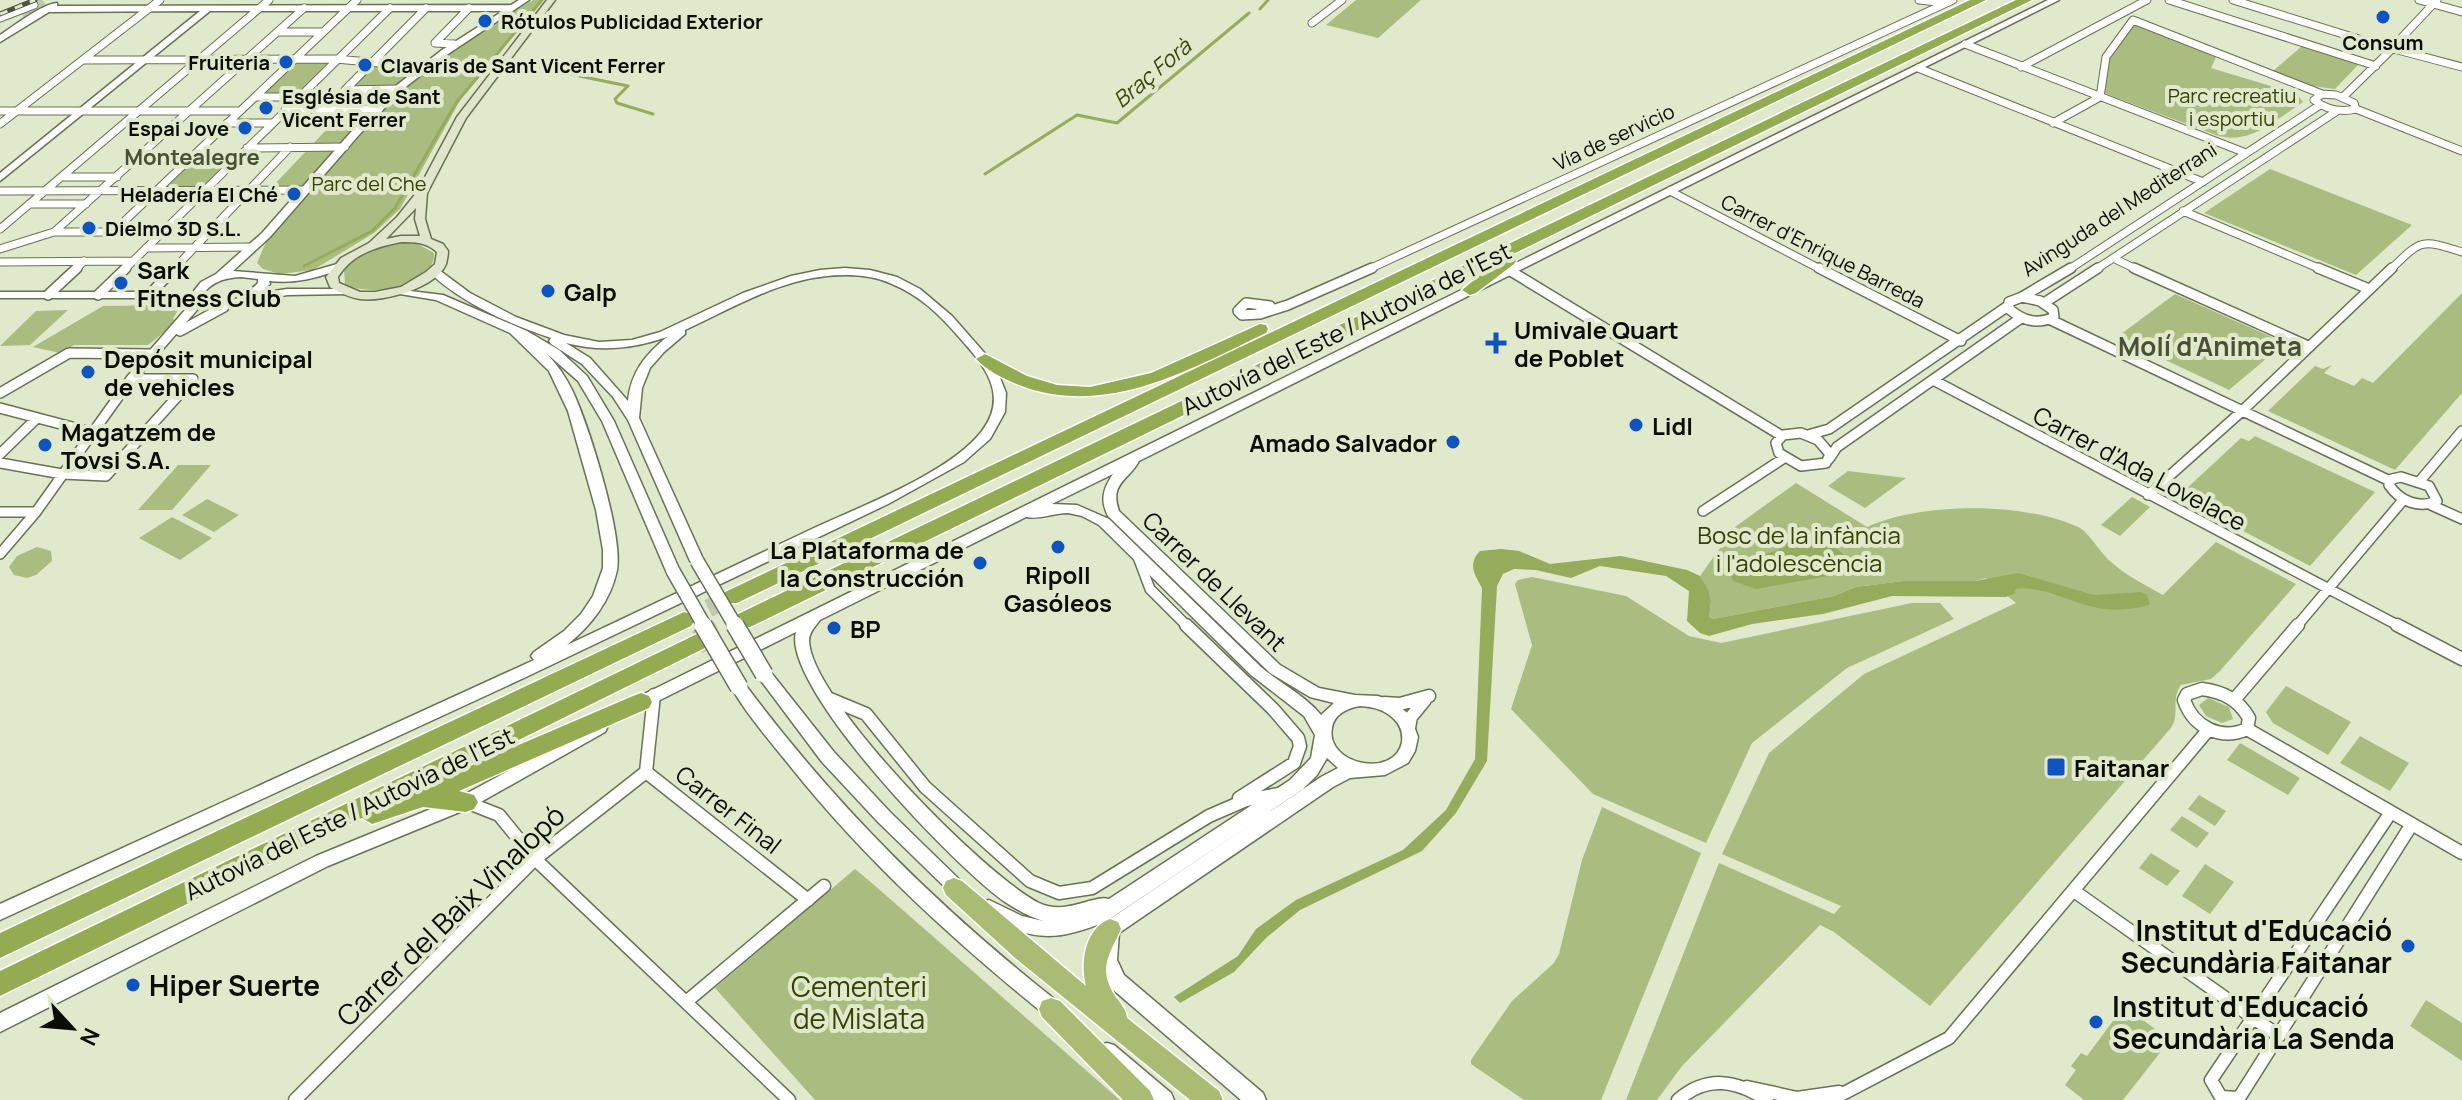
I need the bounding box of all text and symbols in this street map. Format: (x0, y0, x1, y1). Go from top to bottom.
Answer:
place label: Rótulos Publicidad Exterior (501, 8, 763, 35)
marker: Consum (2374, 8, 2392, 26)
marker: Rótulos Publicidad Exterior (476, 12, 494, 30)
place label: Consum (2343, 29, 2423, 56)
water label: Braç Forà (1107, 30, 1199, 114)
place label: Fruiteria (188, 49, 270, 76)
place label: Clavaris de Sant Vicent Ferrer (381, 52, 665, 79)
marker: Fruiteria (277, 53, 295, 71)
marker: Clavaris de Sant Vicent Ferrer (356, 56, 374, 74)
park label: Parc recreatiu i esportiu (2168, 82, 2296, 132)
place label: Església de Sant Vicent Ferrer (282, 83, 441, 133)
street label: Vía de servicio (1549, 97, 1679, 177)
marker: Església de Sant Vicent Ferrer (257, 99, 275, 117)
place label: Espai Jove (128, 115, 229, 142)
marker: Espai Jove (236, 119, 254, 137)
street label: Avinguda del Mediterrani (2016, 136, 2222, 282)
district label: Montealegre (124, 142, 260, 172)
park label: Parc del Che (312, 170, 426, 197)
place label: Heladería El Ché (120, 181, 278, 208)
marker: Heladería El Ché (285, 185, 303, 203)
street label: Carrer d'Enrique Barreda (1716, 188, 1930, 314)
place label: Dielmo 3D S.L. (105, 215, 242, 242)
marker: Dielmo 3D S.L. (80, 219, 98, 237)
street label: Autovía del Este / Autovia de l'Est (1176, 234, 1516, 422)
place label: Sark Fitness Club (137, 253, 281, 314)
marker: Sark Fitness Club (112, 274, 130, 292)
place label: Galp (564, 275, 617, 308)
marker: Galp (539, 282, 557, 300)
place label: Umivale Quart de Poblet (1514, 313, 1679, 374)
district label: Molí d'Animeta (2118, 328, 2302, 364)
marker: Umivale Quart de Poblet (1485, 332, 1507, 354)
place label: Depósit municipal de vehicles (104, 342, 313, 403)
marker: Depósit municipal de vehicles (79, 363, 97, 381)
street label: Carrer d'Ada Lovelace (2028, 398, 2252, 538)
place label: Lidl (1652, 409, 1693, 442)
place label: Magatzem de Tovsi S.A. (61, 415, 216, 476)
marker: Lidl (1627, 416, 1645, 434)
place label: Amado Salvador (1249, 426, 1437, 459)
marker: Amado Salvador (1444, 433, 1462, 451)
marker: Magatzem de Tovsi S.A. (36, 436, 54, 454)
street label: Carrer de Llevant (1136, 504, 1294, 658)
park label: Bosc de la infància i l'adolescència (1697, 518, 1901, 579)
place label: La Plataforma de la Construcción (770, 533, 964, 594)
marker: Ripoll Gasóleos (1049, 538, 1067, 556)
marker: La Plataforma de la Construcción (971, 554, 989, 572)
place label: Ripoll Gasóleos (1004, 558, 1112, 619)
place label: BP (850, 612, 880, 645)
marker: BP (825, 619, 843, 637)
street label: Autovía del Este / Autovia de l'Est (179, 719, 519, 907)
place label: Faitanar (2074, 751, 2169, 784)
marker: Faitanar (2045, 756, 2067, 778)
street label: Carrer Final (669, 757, 789, 861)
street label: Carrer del Baix Vinalopó (328, 796, 572, 1034)
place label: Institut d'Educació Secundària Faitanar (2121, 911, 2392, 981)
marker: Institut d'Educació Secundària Faitanar (2399, 937, 2417, 955)
place label: Hiper Suerte (149, 966, 320, 1004)
park label: Cementeri de Mislata (791, 967, 927, 1037)
marker: Hiper Suerte (124, 976, 142, 994)
place label: Institut d'Educació Secundària La Senda (2112, 987, 2395, 1057)
north arrow (32, 988, 112, 1068)
marker: Institut d'Educació Secundària La Senda (2087, 1013, 2105, 1031)
text: N (73, 1023, 107, 1050)

